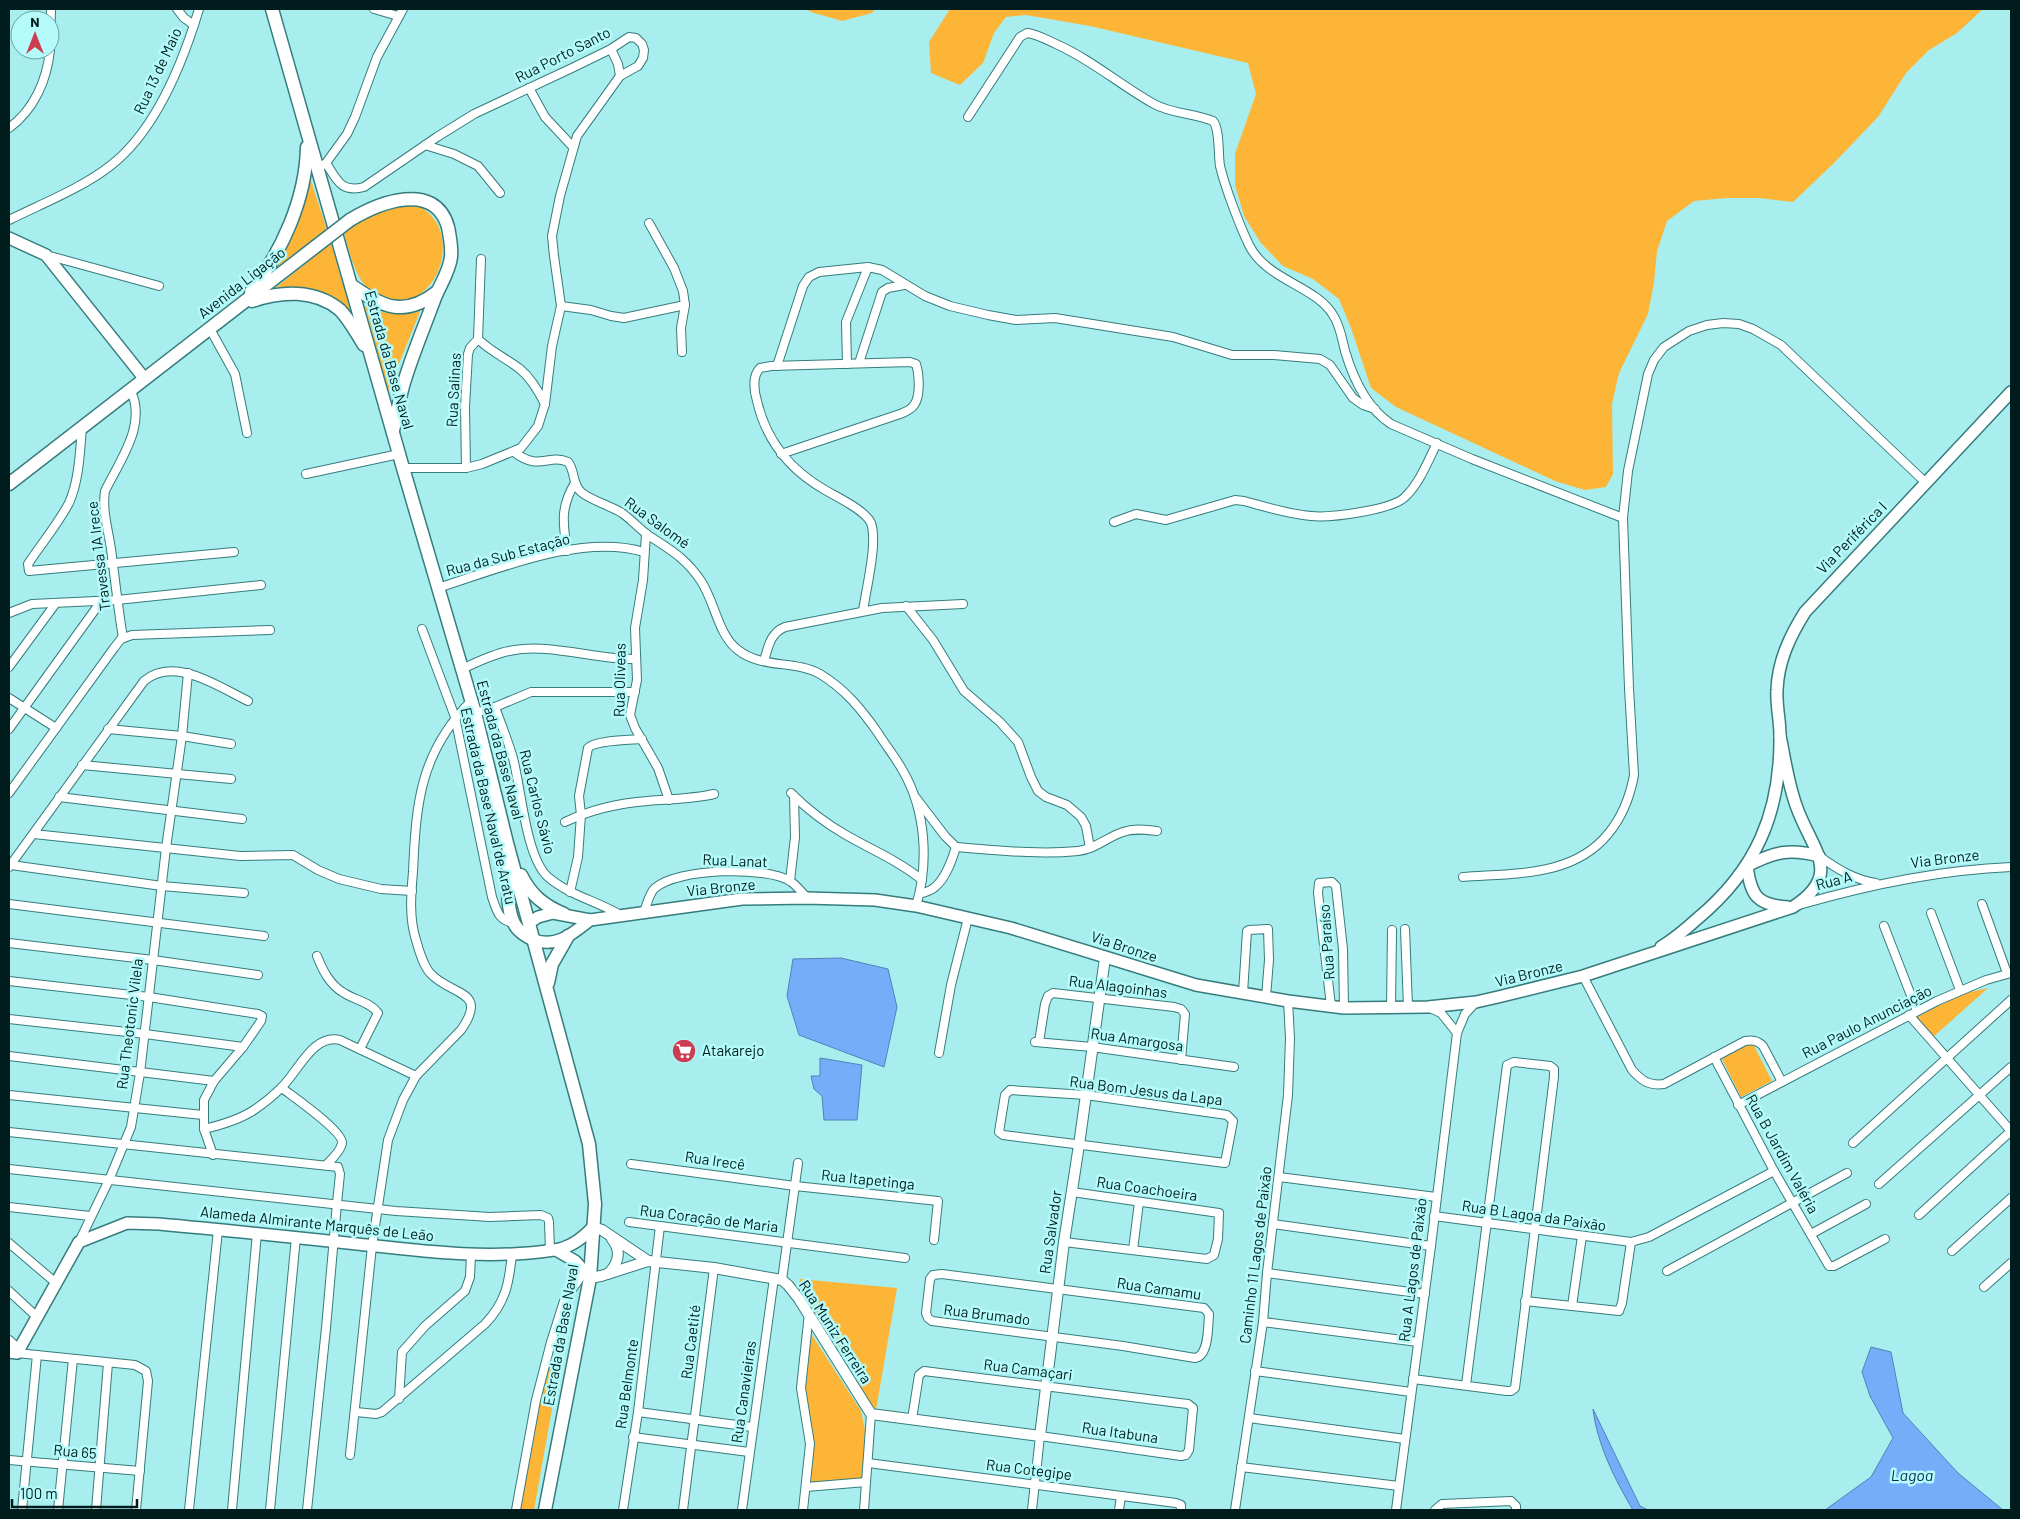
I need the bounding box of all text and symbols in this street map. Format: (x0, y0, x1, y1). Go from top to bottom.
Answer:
north arrow (10, 10, 60, 60)
text: N (30, 13, 40, 30)
street label: Rua Porto Santo (512, 22, 613, 86)
street label: Rua 13 de Maio (129, 24, 185, 117)
street label: Avenida Ligação (194, 243, 289, 322)
street label: Estrada da Base Naval (362, 288, 418, 431)
street label: Rua Salinas (442, 352, 464, 428)
street label: Rua Salomé (621, 493, 694, 552)
street label: Via Periférica I (1812, 497, 1890, 577)
street label: Travessa 1A Irece (82, 500, 114, 612)
street label: Rua da Sub Estação (444, 529, 572, 579)
street label: Rua Oliveas (609, 643, 629, 717)
street label: Estrada da Base Naval (474, 678, 528, 821)
street label: Estrada da Base Naval de Aratu (458, 706, 520, 906)
street label: Rua Carlos Sávio (516, 748, 560, 856)
street label: Via Bronze (1910, 845, 1980, 871)
street label: Rua Lanat (702, 850, 768, 870)
street label: Rua A (1814, 867, 1854, 894)
street label: Via Bronze (686, 874, 756, 900)
street label: Rua Paraíso (1314, 904, 1338, 981)
street label: Via Bronze (1089, 927, 1160, 965)
street label: Via Bronze (1493, 956, 1564, 990)
street label: Rua Theotonic Vilela (112, 957, 146, 1090)
street label: Rua Alagoinhas (1068, 971, 1168, 1001)
street label: Rua Paulo Anunciação (1799, 981, 1934, 1062)
street label: Rua Amargosa (1090, 1024, 1185, 1054)
supermarket icon: Atakarejo (671, 1038, 697, 1064)
place label: Atakarejo (702, 1041, 764, 1059)
street label: Rua Bom Jesus da Lapa (1069, 1072, 1224, 1108)
street label: Rua B Jardim Valéria (1743, 1091, 1823, 1216)
street label: Rua Irecê (684, 1147, 747, 1173)
street label: Rua Itapetinga (820, 1165, 916, 1193)
street label: Caminho 11 Lagos de Paixão (1235, 1165, 1275, 1345)
street label: Rua Coachoeira (1096, 1172, 1199, 1204)
street label: Rua Salvador (1035, 1188, 1065, 1275)
street label: Rua B Lagoa da Paixão (1461, 1196, 1607, 1234)
street label: Rua A Lagos de Paixão (1394, 1197, 1430, 1343)
street label: Rua Coração de Maria (639, 1201, 779, 1235)
street label: Alameda Almirante Marquês de Leão (199, 1202, 435, 1244)
street label: Estrada da Base Naval (539, 1263, 581, 1407)
street label: Rua Camamu (1116, 1273, 1203, 1303)
street label: Rua Muniz Ferreira (796, 1276, 876, 1387)
street label: Rua Brumado (943, 1300, 1032, 1328)
street label: Rua Caetité (677, 1304, 704, 1380)
street label: Rua Belmonte (611, 1338, 641, 1430)
street label: Rua Canavieiras (727, 1339, 759, 1444)
street label: Rua Camaçari (983, 1355, 1074, 1383)
street label: Rua Itabuna (1081, 1418, 1159, 1446)
street label: Rua 65 (53, 1440, 97, 1462)
street label: Rua Cotegipe (985, 1455, 1073, 1483)
water label: Lagoa (1891, 1465, 1933, 1484)
scale bar (12, 1476, 138, 1508)
text: 100 m (20, 1484, 58, 1502)

